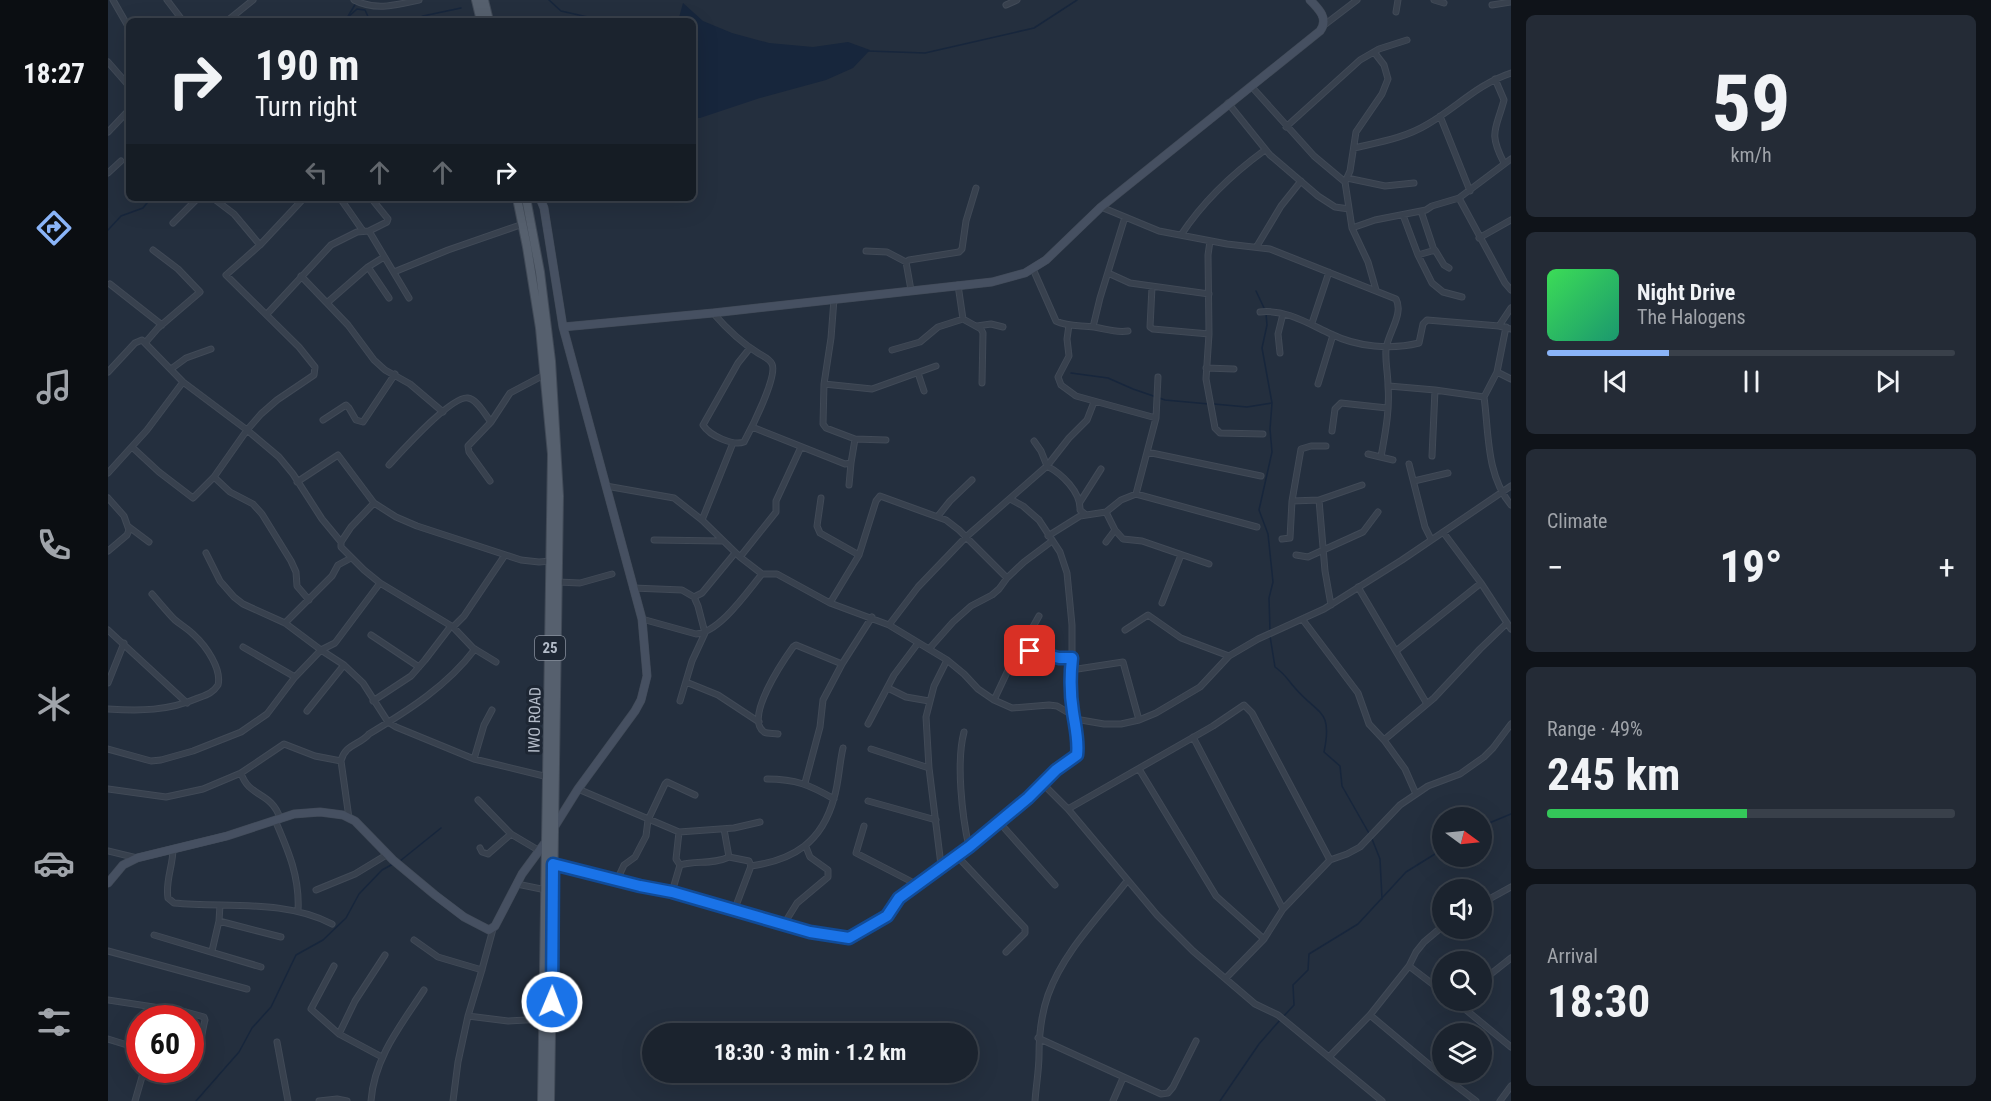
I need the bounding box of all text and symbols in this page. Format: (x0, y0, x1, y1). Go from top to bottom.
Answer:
text: 190 m (255, 41, 360, 90)
icon: right (156, 42, 234, 120)
text: 18:27 (23, 58, 85, 90)
text: 59 (1712, 58, 1790, 149)
text: Turn right (255, 91, 357, 123)
text: km/h (1730, 143, 1772, 167)
icon: left (300, 156, 333, 189)
icon: ahead (363, 156, 396, 189)
icon: ahead (426, 156, 459, 189)
icon: right (489, 156, 522, 189)
icon: directions (33, 207, 75, 249)
text: Night Drive (1637, 280, 1735, 305)
text: The Halogens (1637, 305, 1746, 329)
icon: previous (1599, 365, 1632, 398)
icon: pause (1735, 365, 1768, 398)
icon: next (1871, 365, 1904, 398)
icon: music (33, 366, 75, 408)
text: Climate (1547, 509, 1607, 533)
icon: phone (33, 524, 75, 566)
text: 19° (1720, 540, 1783, 593)
text: − (1547, 548, 1564, 587)
text: + (1939, 548, 1955, 587)
pin (1004, 625, 1055, 676)
icon: arrive (1013, 634, 1046, 667)
road number: 25 (535, 636, 565, 660)
icon: climate (33, 683, 75, 725)
street label: IWO ROAD (524, 687, 545, 753)
text: Range · 49% (1547, 717, 1643, 741)
text: 245 km (1547, 748, 1680, 801)
north arrow (1432, 807, 1492, 867)
map controls (1432, 807, 1492, 1083)
icon: car (33, 842, 75, 884)
button: sound (1432, 879, 1492, 939)
text: Arrival (1547, 944, 1598, 968)
button: search (1432, 951, 1492, 1011)
position arrow (520, 970, 584, 1034)
text: 18:30 (1547, 975, 1650, 1028)
icon: filters (33, 1001, 75, 1043)
speed limit sign: 60 (126, 1005, 204, 1083)
button: layers (1432, 1023, 1492, 1083)
text: 18:30 · 3 min · 1.2 km (714, 1040, 906, 1065)

